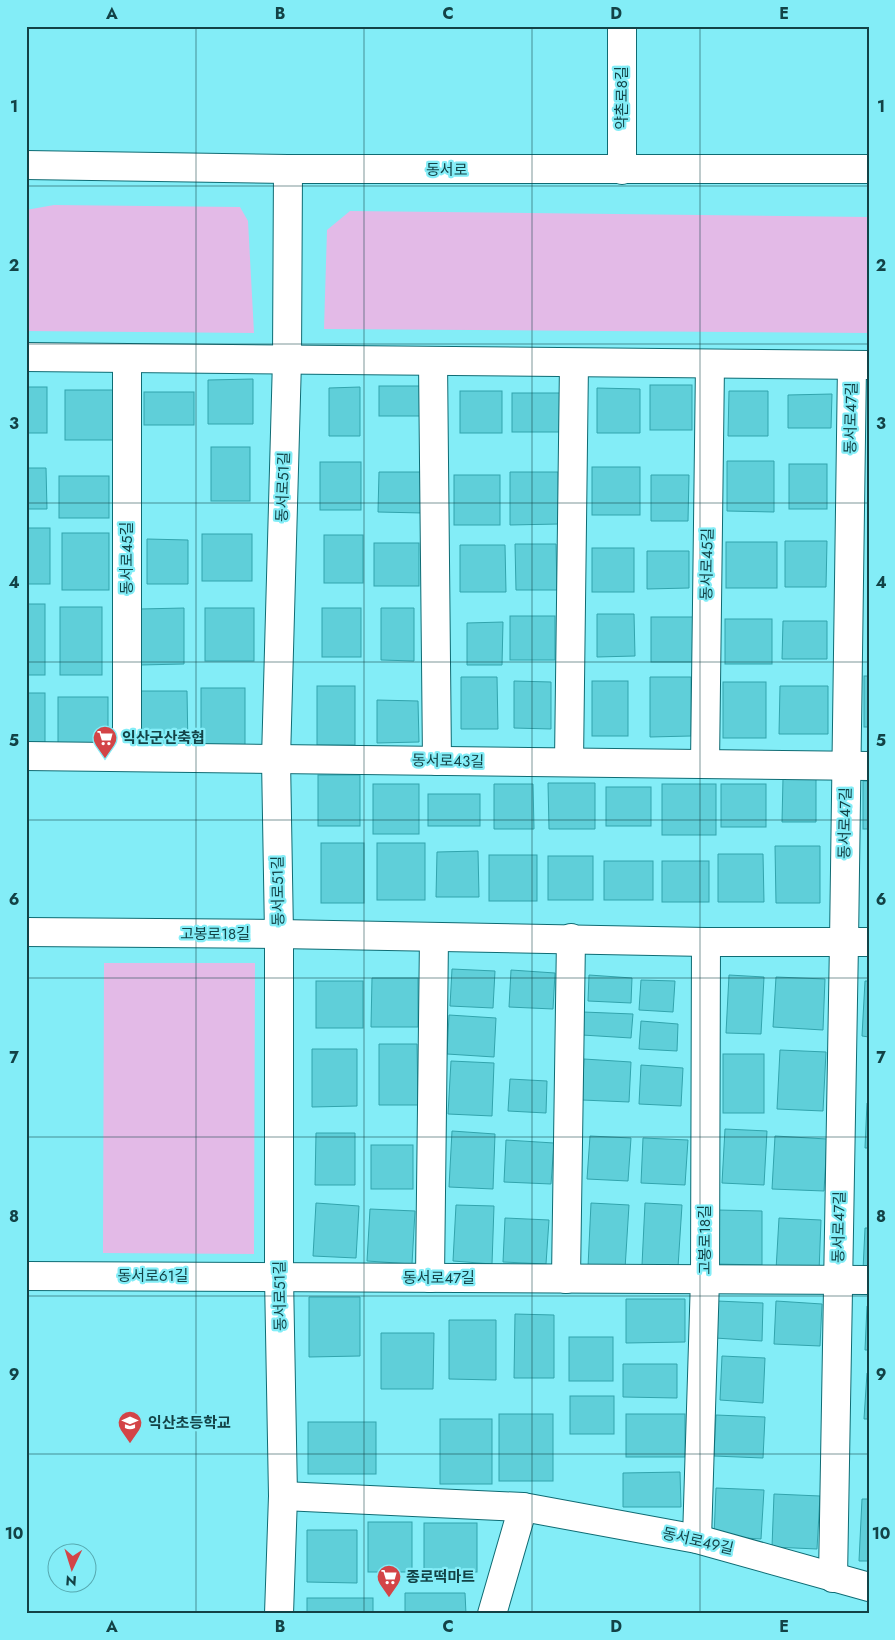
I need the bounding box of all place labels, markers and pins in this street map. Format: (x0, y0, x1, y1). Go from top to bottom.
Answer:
supermarket icon: 익산군산축협 (92, 725, 118, 759)
place label: 익산군산축협 (122, 727, 205, 749)
school or university icon: 익산초등학교 (117, 1410, 143, 1444)
place label: 익산초등학교 (148, 1412, 231, 1434)
supermarket icon: 종로떡마트 (376, 1564, 402, 1598)
place label: 종로떡마트 (406, 1566, 475, 1588)

